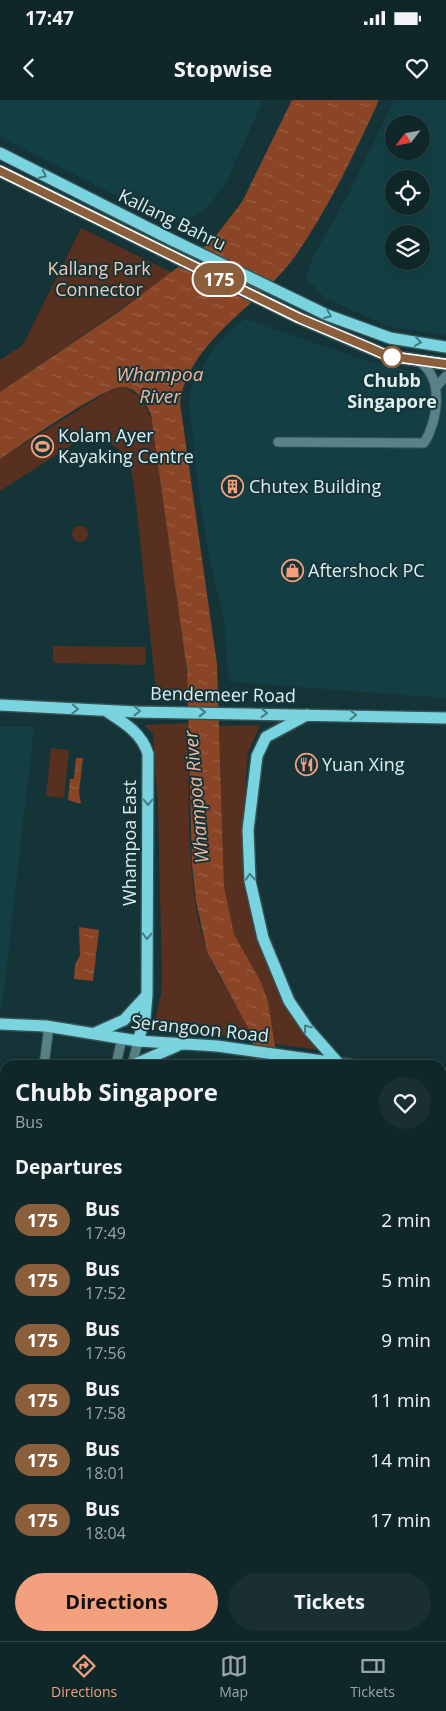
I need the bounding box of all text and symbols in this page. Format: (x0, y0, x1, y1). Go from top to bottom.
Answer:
text: 17:47 (25, 5, 74, 31)
text: Stopwise (174, 53, 272, 83)
icon: back (15, 54, 43, 82)
icon: heart (403, 54, 431, 82)
north arrow (385, 115, 430, 160)
map controls (385, 115, 430, 270)
one-way arrow (38, 169, 47, 179)
button: locate (385, 170, 430, 215)
street label: Kallang Bahru (115, 183, 230, 255)
button: layers (385, 225, 430, 270)
park label: Kallang Park Connector (47, 256, 151, 301)
line badge: 175 (190, 263, 248, 295)
text: 175 (204, 267, 234, 291)
one-way arrow (323, 309, 332, 319)
one-way arrow (413, 337, 422, 347)
marker: Chubb Singapore (381, 346, 403, 368)
water label: Whampoa River (117, 361, 204, 409)
place label: Chubb Singapore (347, 368, 437, 413)
place label: Kolam Ayer Kayaking Centre (58, 423, 194, 468)
sports icon: Kolam Ayer Kayaking Centre (30, 434, 54, 458)
place label: Chutex Building (249, 474, 381, 498)
building icon: Chutex Building (221, 475, 245, 499)
place label: Aftershock PC (308, 558, 425, 582)
shop icon: Aftershock PC (280, 559, 304, 583)
street label: Bendemeer Road (150, 681, 296, 707)
one-way arrow (71, 704, 79, 715)
one-way arrow (133, 706, 141, 717)
one-way arrow (198, 707, 206, 717)
one-way arrow (261, 708, 269, 718)
one-way arrow (350, 710, 357, 720)
water label: Whampoa River (177, 728, 215, 864)
place label: Yuan Xing (322, 752, 405, 776)
restaurant icon: Yuan Xing (294, 753, 318, 777)
street label: Whampoa East (117, 780, 141, 906)
one-way arrow (143, 799, 153, 807)
one-way arrow (245, 873, 256, 881)
one-way arrow (142, 932, 152, 940)
street label: Serangoon Road (130, 1009, 270, 1047)
one-way arrow (304, 1024, 313, 1033)
text: Chubb Singapore (15, 1075, 218, 1108)
button: heart (379, 1077, 431, 1129)
text: Bus (15, 1111, 43, 1133)
text: Departures (15, 1154, 122, 1180)
text: Bus (85, 1196, 120, 1222)
text: 2 min (381, 1207, 431, 1233)
text: 175 (27, 1208, 58, 1232)
text: 17:49 (85, 1222, 126, 1244)
text: Bus (85, 1256, 120, 1282)
text: 5 min (381, 1267, 431, 1293)
text: 175 (27, 1268, 58, 1292)
text: 17:52 (85, 1282, 126, 1304)
text: Bus (85, 1316, 120, 1342)
text: 9 min (381, 1327, 431, 1353)
text: 175 (27, 1328, 58, 1352)
text: 17:56 (85, 1342, 126, 1364)
text: Bus (85, 1376, 120, 1402)
text: 11 min (370, 1387, 431, 1413)
text: 175 (27, 1388, 58, 1412)
text: 17:58 (85, 1402, 126, 1424)
text: Bus (85, 1436, 120, 1462)
text: 14 min (370, 1447, 431, 1473)
text: 175 (27, 1448, 58, 1472)
text: 18:01 (85, 1462, 126, 1484)
text: Bus (85, 1496, 120, 1522)
text: 17 min (370, 1507, 431, 1533)
text: 175 (27, 1508, 58, 1532)
text: 18:04 (85, 1522, 126, 1544)
button: Directions (15, 1573, 218, 1631)
button: Tickets (228, 1573, 431, 1631)
tab: Directions (51, 1652, 117, 1701)
tab: Map (219, 1652, 248, 1701)
tab: Tickets (350, 1652, 395, 1701)

